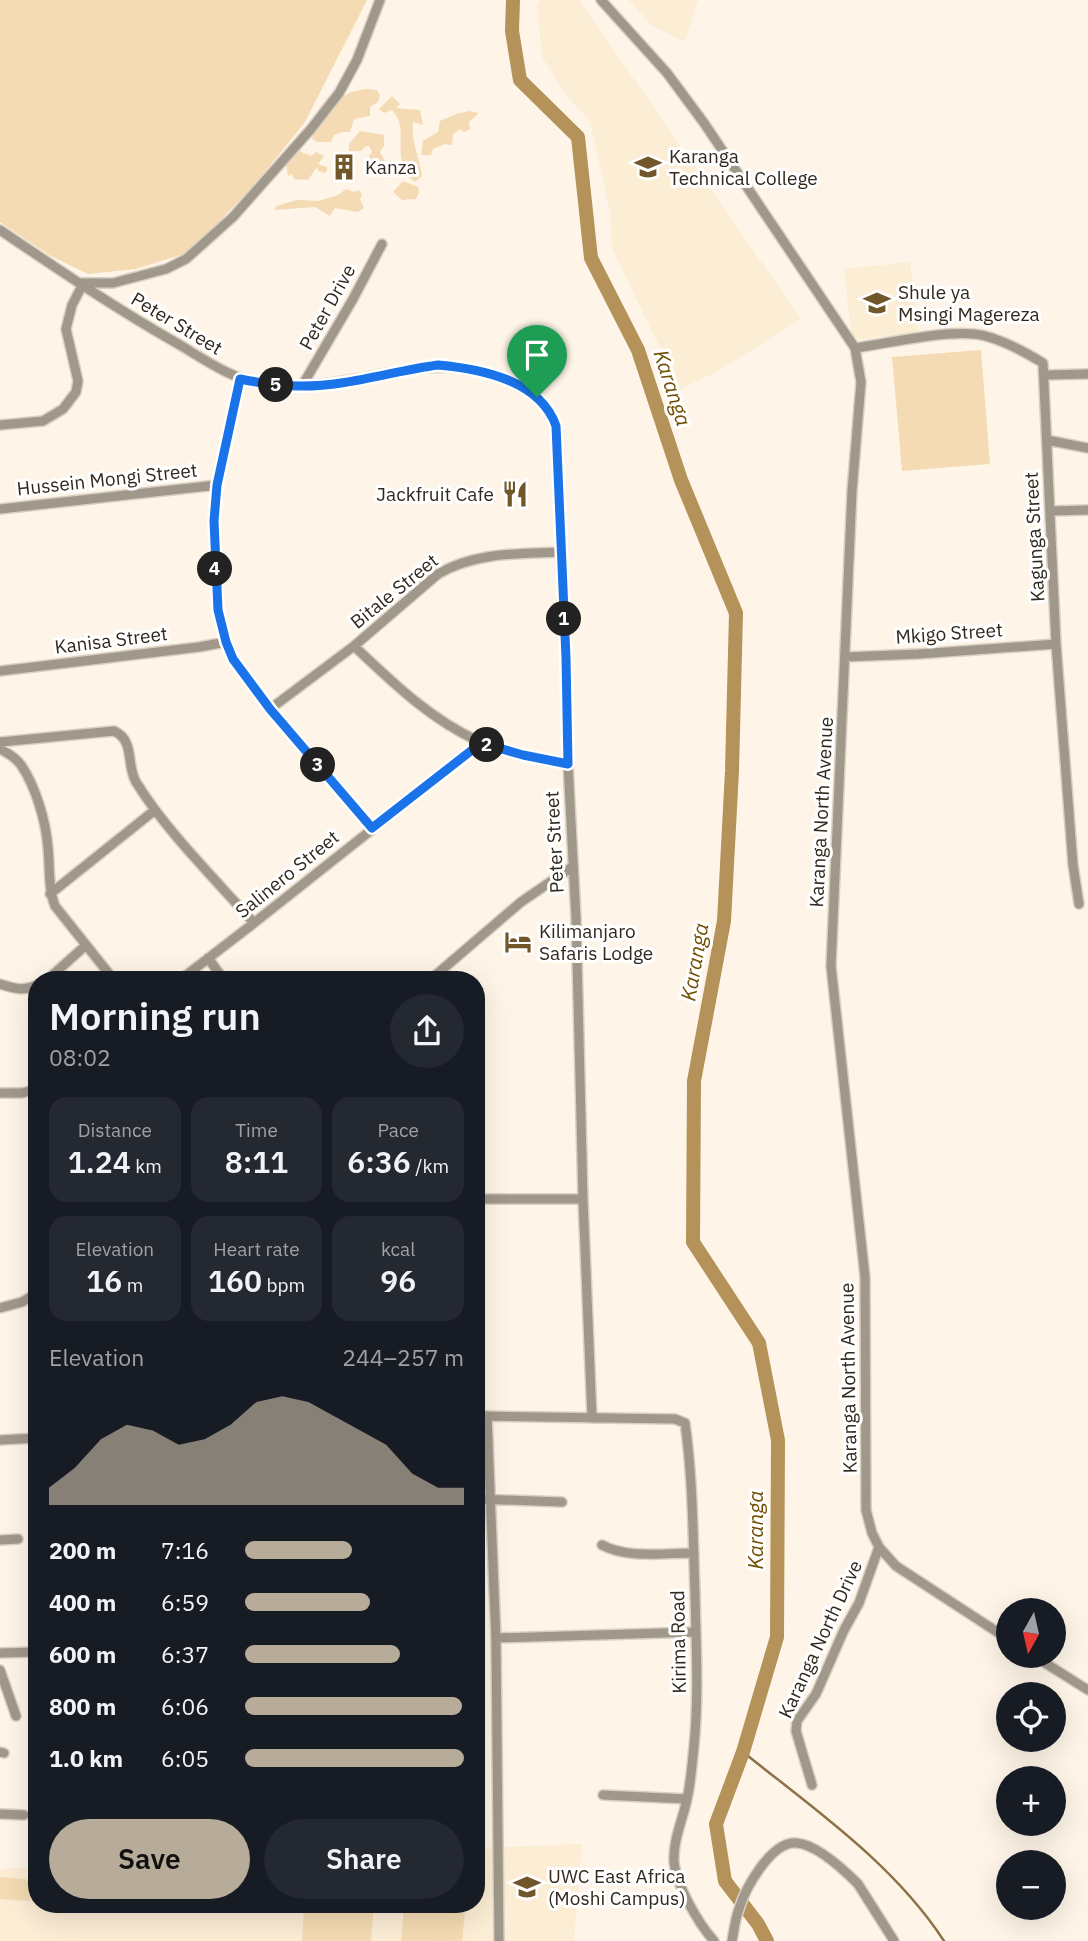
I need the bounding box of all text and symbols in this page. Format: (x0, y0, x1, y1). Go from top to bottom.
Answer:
place label: Karanga Technical College (669, 144, 818, 190)
building icon: Kanza (329, 152, 359, 182)
school or university icon: Karanga Technical College (633, 152, 663, 182)
place label: Kanza (365, 155, 417, 179)
street label: Peter Drive (294, 260, 360, 354)
place label: Shule ya Msingi Magereza (898, 280, 1040, 326)
street label: Peter Street (127, 286, 227, 360)
school or university icon: Shule ya Msingi Magereza (862, 288, 892, 318)
pin (507, 325, 567, 397)
icon: arrive (518, 336, 556, 374)
water label: Karanga (647, 346, 698, 429)
pin: 5 (258, 368, 294, 402)
text: 5 (270, 372, 281, 396)
street label: Hussein Mongi Street (16, 458, 198, 500)
street label: Kagunga Street (1019, 471, 1049, 603)
restaurant icon: Jackfruit Cafe (500, 479, 530, 509)
place label: Jackfruit Cafe (376, 482, 494, 506)
street label: Bitale Street (345, 548, 443, 634)
pin: 4 (198, 552, 232, 586)
text: 4 (209, 556, 220, 580)
pin: 1 (546, 602, 582, 636)
text: 1 (558, 606, 569, 630)
street label: Mkigo Street (895, 617, 1003, 649)
street label: Kanisa Street (53, 621, 169, 659)
street label: Karanga North Avenue (804, 716, 838, 908)
pin: 2 (470, 728, 504, 762)
text: 2 (481, 732, 492, 756)
pin: 3 (300, 748, 336, 782)
text: 3 (312, 752, 323, 776)
street label: Peter Street (539, 790, 569, 894)
street label: Salinero Street (230, 825, 344, 923)
place label: Kilimanjaro Safaris Lodge (539, 919, 653, 965)
water label: Karanga (673, 921, 715, 1003)
hotel icon: Kilimanjaro Safaris Lodge (503, 927, 533, 957)
text: Morning run (49, 991, 261, 1040)
button: share (390, 994, 464, 1068)
text: 08:02 (49, 1042, 111, 1072)
text: Distance (78, 1118, 152, 1142)
text: Time (235, 1118, 278, 1142)
text: Pace (377, 1118, 419, 1142)
text: 1.24 (68, 1142, 131, 1181)
text: 8:11 (225, 1142, 288, 1181)
text: 6:36 (347, 1142, 411, 1181)
text: km (131, 1154, 162, 1178)
text: /km (411, 1154, 449, 1178)
text: Elevation (75, 1237, 154, 1261)
text: Heart rate (213, 1237, 300, 1261)
text: kcal (381, 1237, 415, 1261)
text: 16 (86, 1261, 122, 1300)
text: 160 (208, 1261, 262, 1300)
text: 96 (380, 1261, 416, 1300)
text: m (122, 1273, 143, 1297)
text: bpm (262, 1273, 305, 1297)
street label: Karanga North Avenue (834, 1282, 862, 1474)
text: Elevation (49, 1342, 144, 1372)
text: 244–257 m (342, 1342, 464, 1372)
water label: Karanga (741, 1491, 769, 1569)
text: 200 m (49, 1535, 116, 1565)
text: 7:16 (161, 1535, 209, 1565)
street label: Karanga North Drive (773, 1556, 867, 1722)
text: 400 m (49, 1587, 116, 1617)
text: 6:59 (161, 1587, 209, 1617)
street label: Kirima Road (665, 1590, 691, 1694)
north arrow (996, 1598, 1066, 1668)
map controls (996, 1598, 1066, 1920)
text: 600 m (49, 1639, 116, 1669)
text: 6:37 (161, 1639, 209, 1669)
button: locate (996, 1682, 1066, 1752)
text: 800 m (49, 1691, 116, 1721)
text: 6:06 (161, 1691, 209, 1721)
text: 1.0 km (49, 1743, 123, 1773)
text: 6:05 (161, 1743, 209, 1773)
button: + (996, 1766, 1066, 1836)
button: Save (49, 1819, 250, 1899)
button: Share (264, 1819, 464, 1899)
button: − (996, 1850, 1066, 1920)
place label: UWC East Africa (Moshi Campus) (548, 1864, 686, 1910)
school or university icon: UWC East Africa (Moshi Campus) (512, 1872, 542, 1902)

